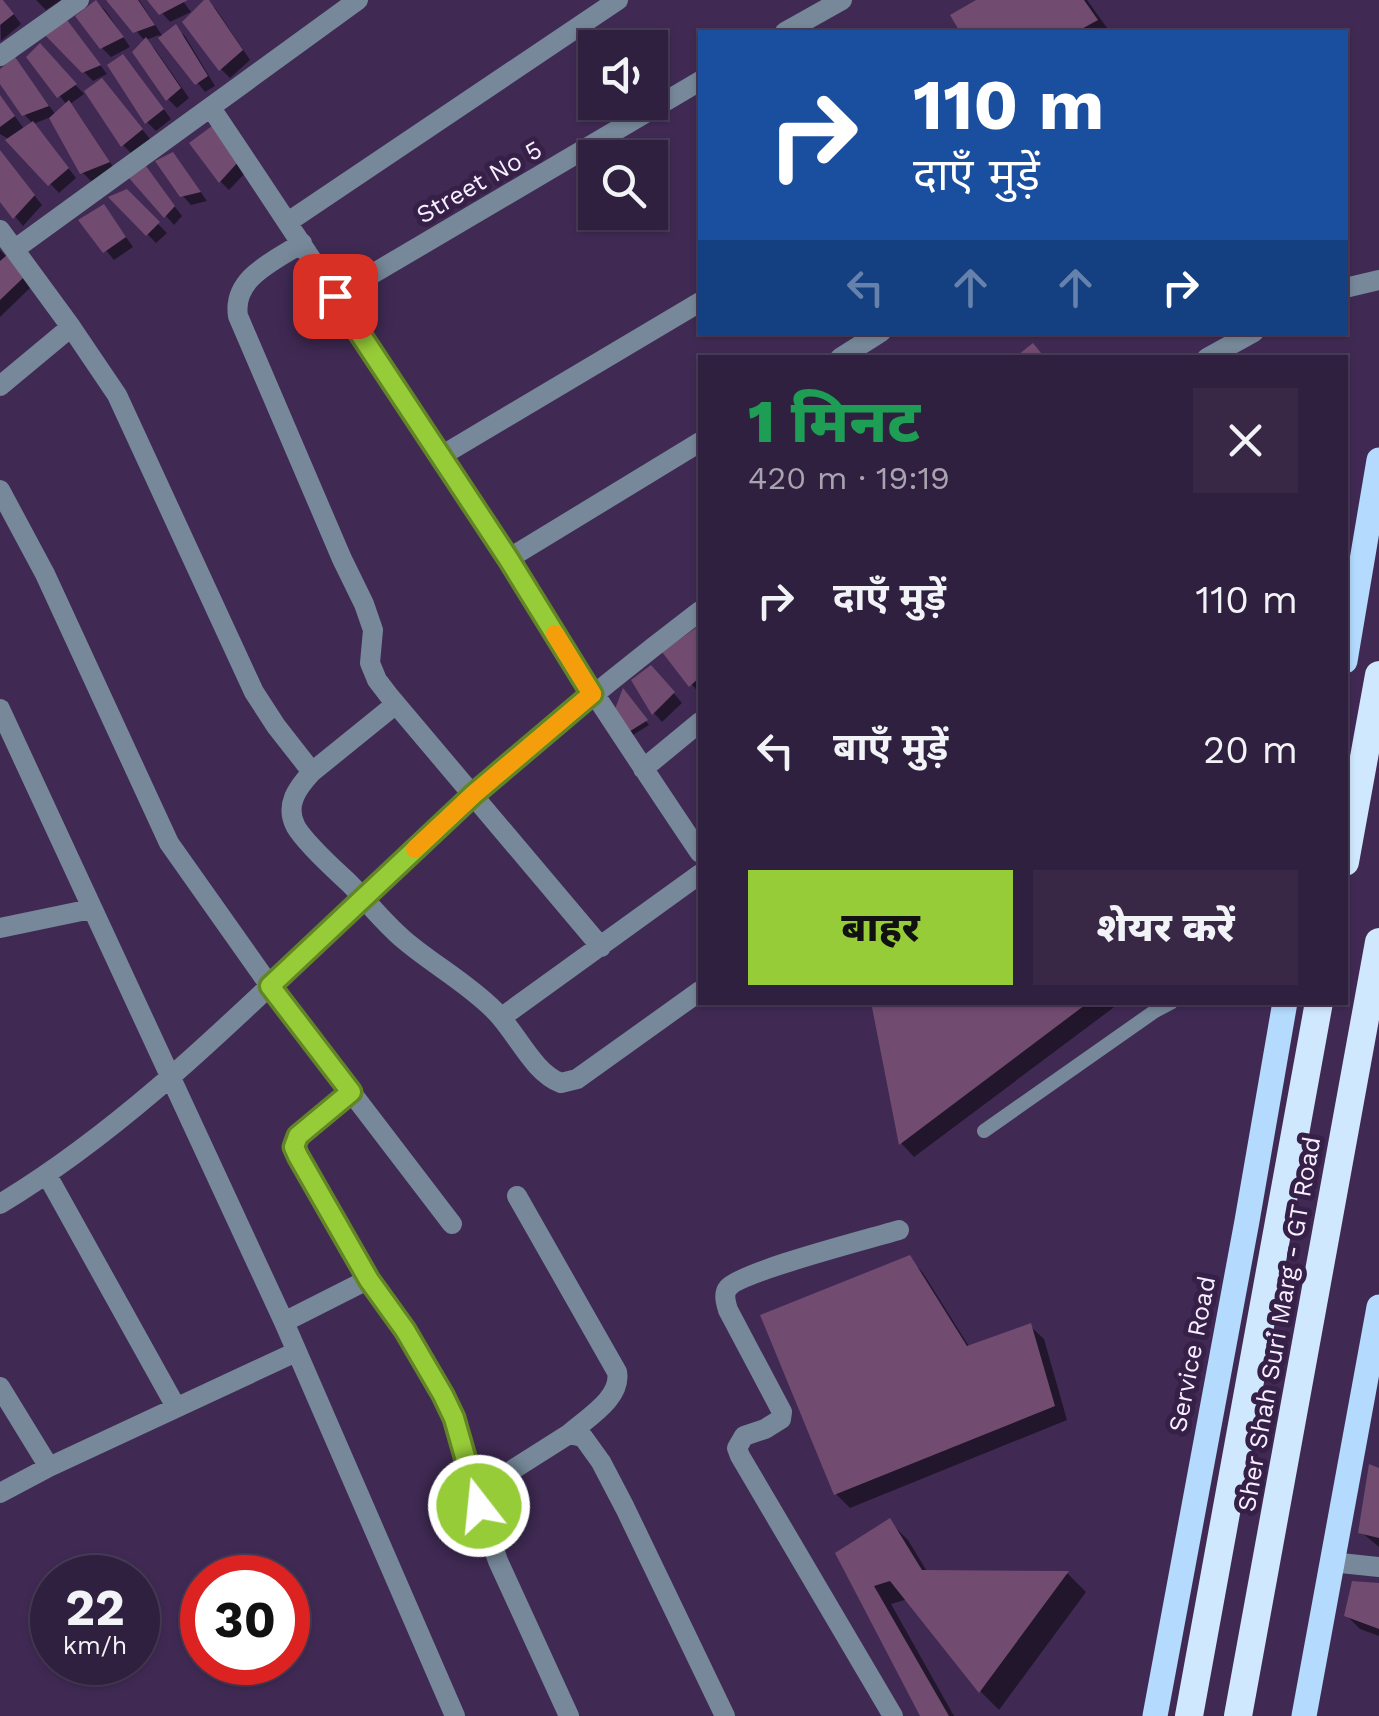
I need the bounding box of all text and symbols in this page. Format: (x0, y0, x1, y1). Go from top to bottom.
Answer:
map controls (578, 30, 668, 230)
button: sound (578, 30, 668, 120)
text: 110 m (913, 64, 1104, 146)
icon: right (748, 70, 878, 200)
street label: Street No 5 (411, 134, 547, 230)
button: search (578, 140, 668, 230)
text: दाएँ मुड़ें (913, 148, 1040, 201)
pin (293, 254, 378, 339)
icon: left (838, 260, 893, 315)
icon: ahead (943, 260, 998, 315)
icon: ahead (1048, 260, 1103, 315)
icon: right (1153, 260, 1208, 315)
icon: arrive (308, 269, 363, 324)
text: 1 मिनट (748, 386, 920, 457)
button: close (1193, 388, 1298, 493)
text: 420 m · 19:19 (748, 459, 950, 497)
icon: right (748, 573, 803, 628)
text: दाएँ मुड़ें (833, 575, 946, 619)
text: 110 m (1196, 578, 1298, 622)
icon: left (748, 723, 803, 778)
text: बाएँ मुड़ें (833, 725, 948, 769)
text: 20 m (1203, 728, 1298, 772)
button: बाहर (748, 870, 1013, 985)
button: शेयर करें (1033, 870, 1298, 985)
street label: Sher Shah Suri Marg - GT Road (1232, 1134, 1326, 1514)
street label: Service Road (1163, 1274, 1221, 1434)
position arrow (427, 1454, 531, 1558)
speed limit sign: 30 (180, 1555, 310, 1685)
text: 22 (65, 1578, 125, 1637)
text: km/h (63, 1631, 127, 1660)

